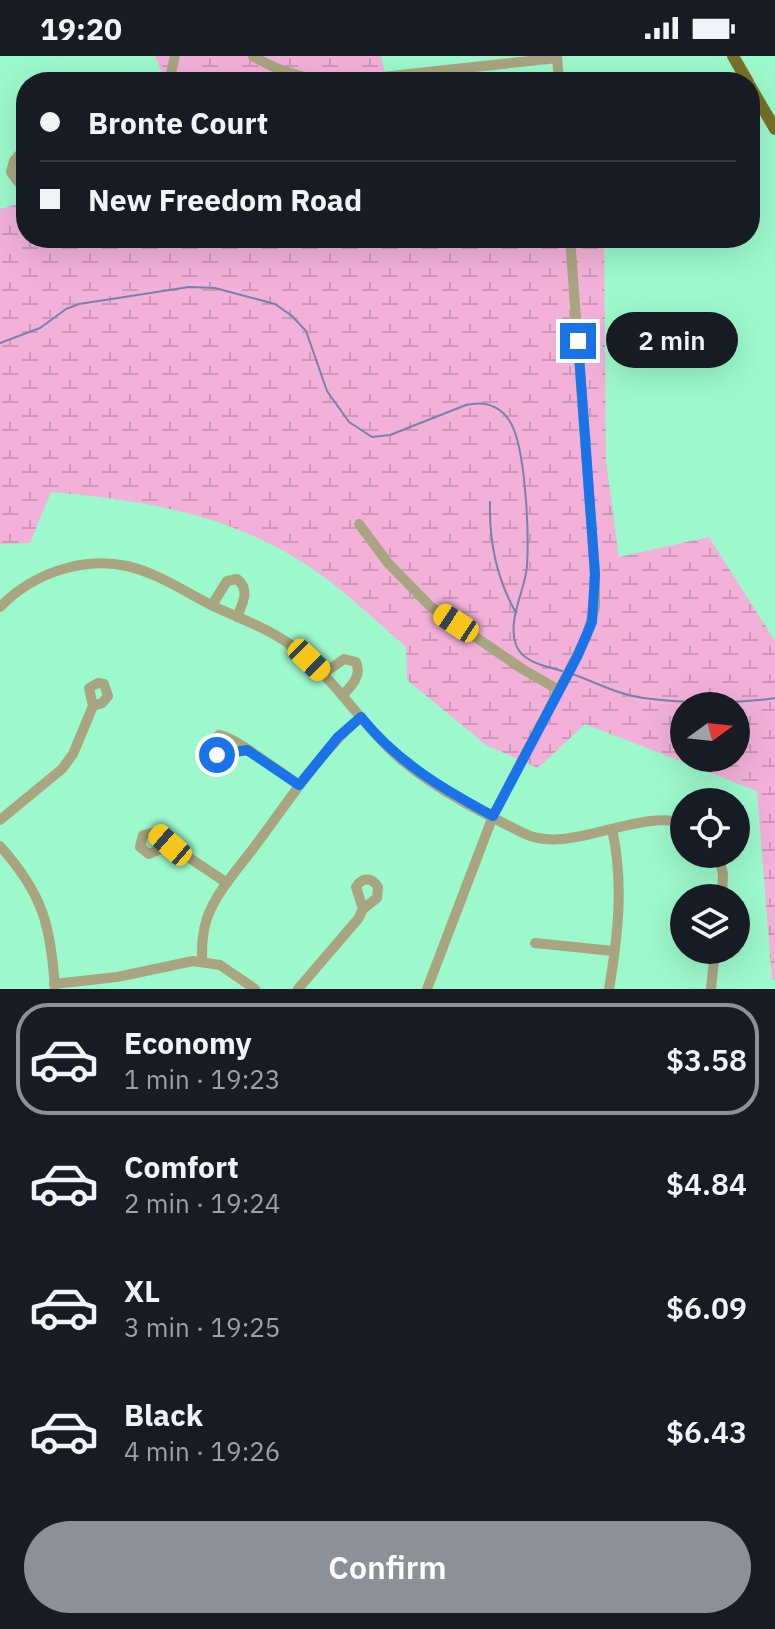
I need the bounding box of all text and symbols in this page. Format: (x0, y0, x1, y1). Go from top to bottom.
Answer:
text: 19:20 (40, 9, 122, 48)
text: Bronte Court (88, 103, 268, 142)
text: New Freedom Road (88, 180, 362, 219)
callout: 2 min (606, 313, 738, 369)
route end (560, 323, 596, 359)
text: 2 min (638, 323, 706, 357)
car (429, 600, 483, 646)
car (283, 635, 335, 685)
north arrow (670, 692, 750, 772)
map controls (670, 692, 750, 964)
route start (199, 737, 235, 773)
button: locate (670, 788, 750, 868)
car (144, 820, 196, 870)
button: layers (670, 884, 750, 964)
icon: car (28, 1023, 100, 1095)
text: Economy (124, 1023, 252, 1062)
text: $3.58 (666, 1040, 747, 1079)
text: 1 min · 19:23 (124, 1062, 280, 1096)
icon: car (28, 1147, 100, 1219)
text: Comfort (124, 1147, 239, 1186)
text: $4.84 (666, 1164, 747, 1203)
text: 2 min · 19:24 (124, 1186, 280, 1220)
icon: car (28, 1271, 100, 1343)
text: XL (124, 1271, 160, 1310)
text: $6.09 (666, 1288, 747, 1327)
text: 3 min · 19:25 (124, 1310, 280, 1344)
icon: car (28, 1395, 100, 1467)
text: Black (124, 1395, 203, 1434)
text: $6.43 (666, 1412, 747, 1451)
text: 4 min · 19:26 (124, 1434, 280, 1468)
button: Confirm (24, 1521, 751, 1613)

